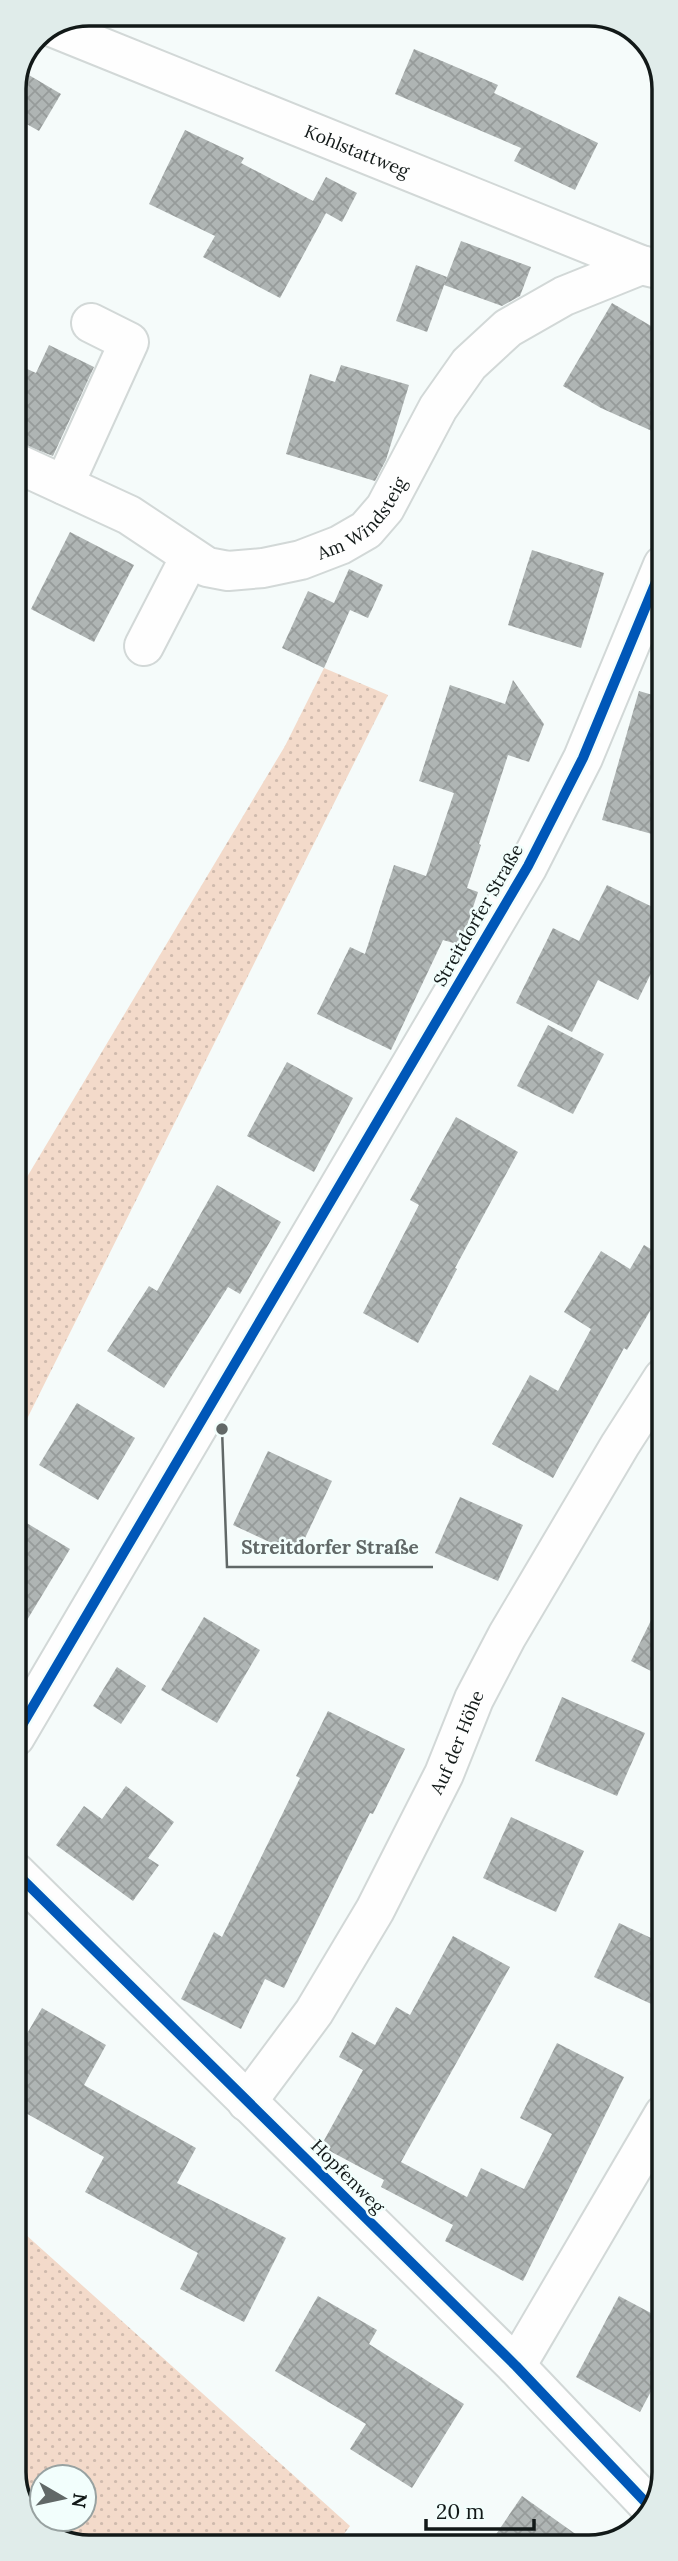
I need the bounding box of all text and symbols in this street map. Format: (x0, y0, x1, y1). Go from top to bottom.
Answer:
street label: Kohlstattweg (301, 119, 414, 182)
street label: Am Windsteig (313, 472, 411, 565)
street label: Streitdorfer Straße (428, 840, 528, 990)
callout: Streitdorfer Straße (227, 1527, 433, 1567)
text: Streitdorfer Straße (241, 1535, 419, 1559)
street label: Auf der Höhe (424, 1685, 488, 1799)
street label: Hopfenweg (306, 2134, 390, 2218)
north arrow (28, 2463, 98, 2533)
scale bar (426, 2488, 534, 2532)
text: N (67, 2492, 93, 2510)
text: 20 m (436, 2498, 485, 2525)

